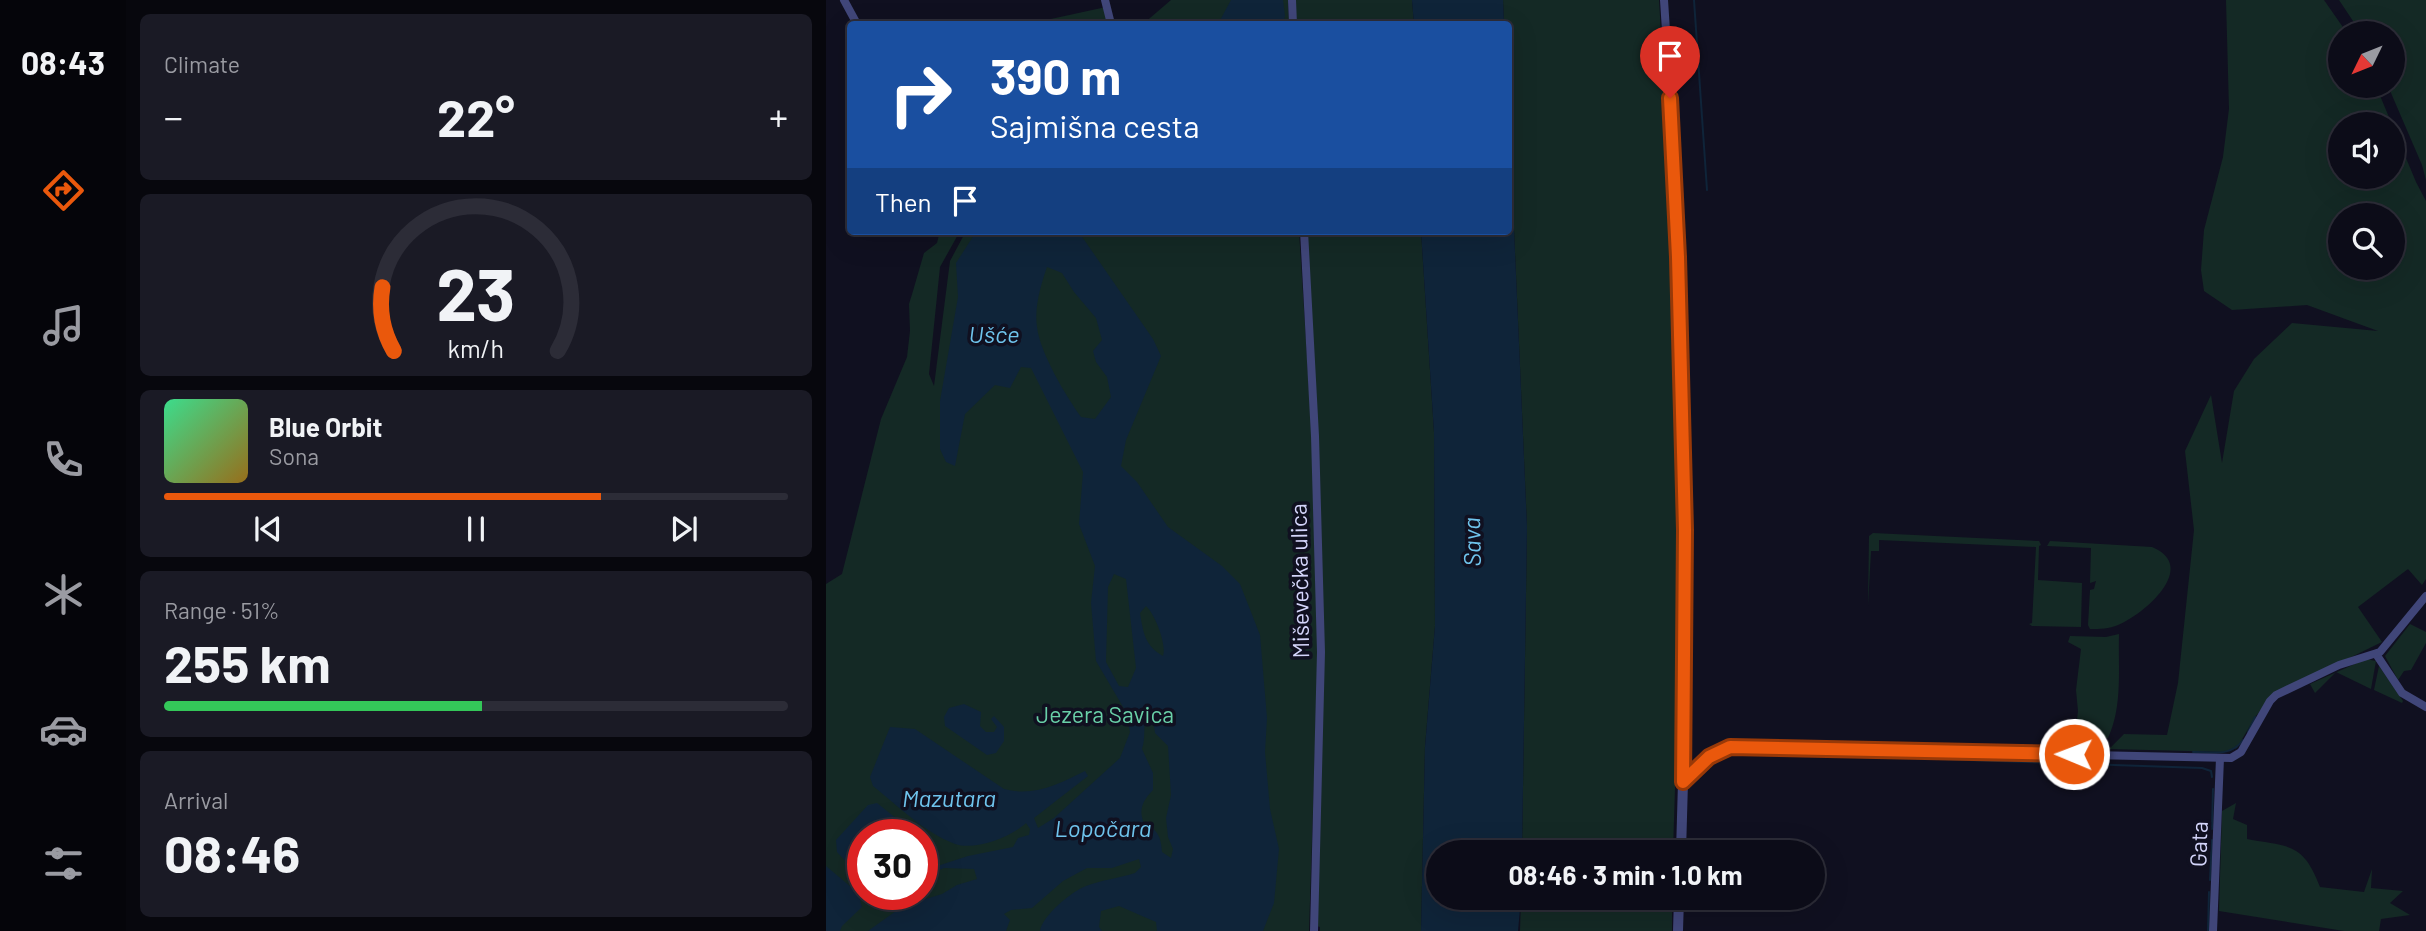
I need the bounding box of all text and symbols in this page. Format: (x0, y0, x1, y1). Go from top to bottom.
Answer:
north arrow (2328, 21, 2404, 98)
map controls (2328, 21, 2405, 280)
pin (1640, 26, 1700, 98)
icon: arrive (1651, 37, 1689, 75)
text: 08:43 (21, 43, 105, 81)
text: 390 m (990, 46, 1121, 105)
icon: right (875, 49, 966, 140)
text: Climate (164, 50, 240, 78)
text: 22° (437, 85, 515, 147)
text: − (164, 93, 183, 139)
text: + (769, 93, 788, 139)
text: Sajmišna cesta (990, 106, 1200, 144)
button: sound (2328, 112, 2405, 189)
icon: directions (39, 166, 88, 215)
icon: arrive (946, 182, 984, 220)
text: Then (875, 186, 932, 217)
button: search (2328, 203, 2405, 280)
text: 23 (436, 249, 516, 337)
icon: music (39, 301, 88, 350)
water label: Ušće (969, 319, 1019, 348)
text: km/h (448, 333, 504, 363)
text: Blue Orbit (269, 411, 382, 442)
icon: phone (39, 435, 88, 484)
text: Sona (269, 442, 319, 470)
street label: Miševečka ulica (1284, 503, 1314, 659)
icon: previous (249, 510, 287, 548)
icon: pause (457, 510, 495, 548)
icon: next (665, 510, 703, 548)
water label: Sava (1456, 517, 1486, 567)
icon: climate (39, 570, 88, 619)
text: Range · 51% (164, 596, 280, 624)
text: 255 km (164, 631, 331, 693)
park label: Jezera Savica (1036, 700, 1174, 728)
icon: car (39, 705, 88, 754)
position arrow (2037, 717, 2111, 791)
water label: Mazutara (902, 783, 996, 812)
text: Arrival (164, 786, 228, 814)
water label: Lopočara (1055, 813, 1151, 842)
speed limit sign: 30 (847, 819, 938, 910)
text: 08:46 (164, 821, 300, 883)
street label: Gata (2183, 821, 2213, 867)
icon: filters (39, 839, 88, 888)
text: 08:46 · 3 min · 1.0 km (1508, 859, 1743, 890)

